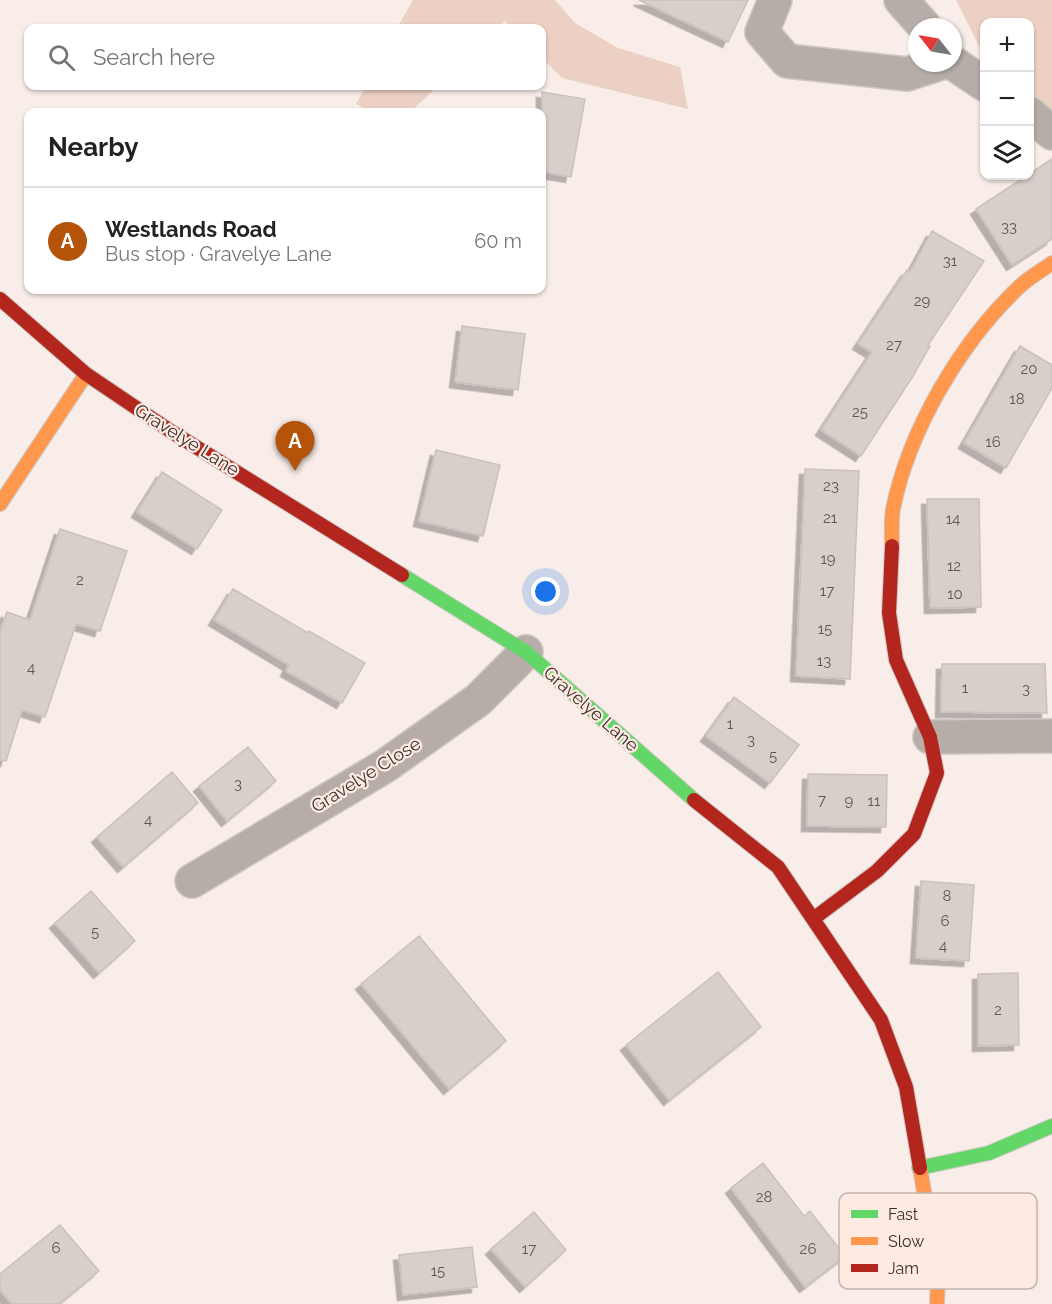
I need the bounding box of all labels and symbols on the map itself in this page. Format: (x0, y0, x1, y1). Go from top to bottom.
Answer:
north arrow (908, 18, 962, 72)
house number: 33 (1001, 218, 1017, 236)
house number: 31 (943, 252, 958, 270)
house number: 29 (914, 292, 931, 310)
house number: 27 (886, 336, 902, 354)
house number: 20 (1021, 360, 1038, 378)
house number: 18 (1009, 390, 1025, 408)
street label: Gravelye Lane (131, 399, 244, 480)
house number: 25 (852, 403, 868, 421)
pin: A (276, 422, 314, 471)
house number: 16 (985, 433, 1001, 451)
house number: 23 (823, 477, 839, 495)
house number: 21 (823, 509, 838, 527)
house number: 14 (946, 510, 960, 528)
house number: 19 (820, 550, 836, 568)
house number: 12 (947, 557, 961, 575)
house number: 2 (76, 571, 84, 589)
your location (531, 577, 560, 606)
house number: 17 (820, 582, 834, 600)
house number: 10 (947, 585, 963, 603)
house number: 15 (818, 620, 832, 638)
house number: 13 (817, 652, 831, 670)
house number: 4 (27, 659, 35, 677)
street label: Gravelye Lane (540, 662, 643, 756)
house number: 1 (962, 679, 969, 697)
house number: 3 (1022, 680, 1030, 698)
house number: 1 (727, 715, 734, 733)
house number: 3 (747, 731, 755, 749)
street label: Gravelye Close (307, 732, 425, 817)
house number: 5 (769, 747, 777, 765)
house number: 3 (234, 775, 242, 793)
house number: 7 (818, 791, 826, 809)
house number: 9 (845, 792, 854, 810)
house number: 11 (868, 792, 881, 810)
house number: 4 (144, 811, 152, 829)
house number: 8 (943, 887, 952, 905)
house number: 6 (940, 912, 950, 930)
house number: 5 (91, 923, 99, 941)
house number: 4 (939, 937, 947, 955)
house number: 2 (994, 1001, 1002, 1019)
house number: 28 (756, 1188, 772, 1206)
legend (839, 1193, 1037, 1289)
text: Fast (888, 1205, 919, 1224)
text: Slow (888, 1232, 924, 1251)
house number: 6 (51, 1239, 61, 1257)
house number: 17 (522, 1240, 536, 1258)
house number: 26 (800, 1240, 816, 1258)
text: Jam (888, 1259, 919, 1278)
house number: 15 (431, 1262, 445, 1280)

